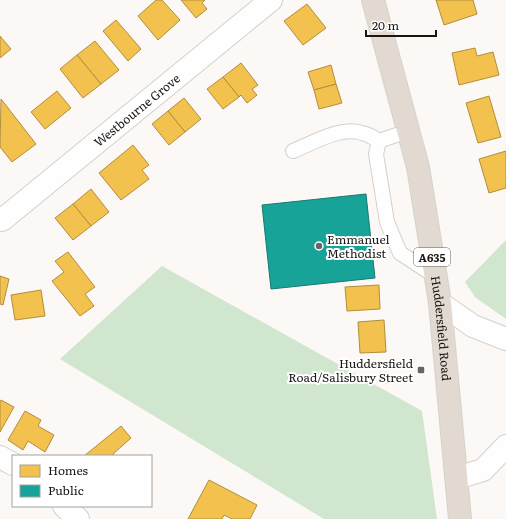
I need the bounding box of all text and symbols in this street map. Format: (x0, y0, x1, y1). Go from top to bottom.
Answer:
scale bar (366, 12, 436, 38)
text: 20 m (372, 16, 399, 34)
street label: Westbourne Grove (90, 69, 184, 151)
place label: Emmanuel Methodist (327, 230, 389, 262)
marker: Emmanuel Methodist (314, 241, 324, 251)
road number: A635 (414, 248, 450, 266)
street label: Huddersfield Road (427, 274, 456, 382)
place label: Huddersfield Road/Salisbury Street (288, 354, 414, 386)
marker: Huddersfield Road/Salisbury Street (416, 365, 426, 375)
legend (12, 455, 152, 507)
text: Homes (48, 461, 88, 479)
text: Public (48, 481, 84, 499)

